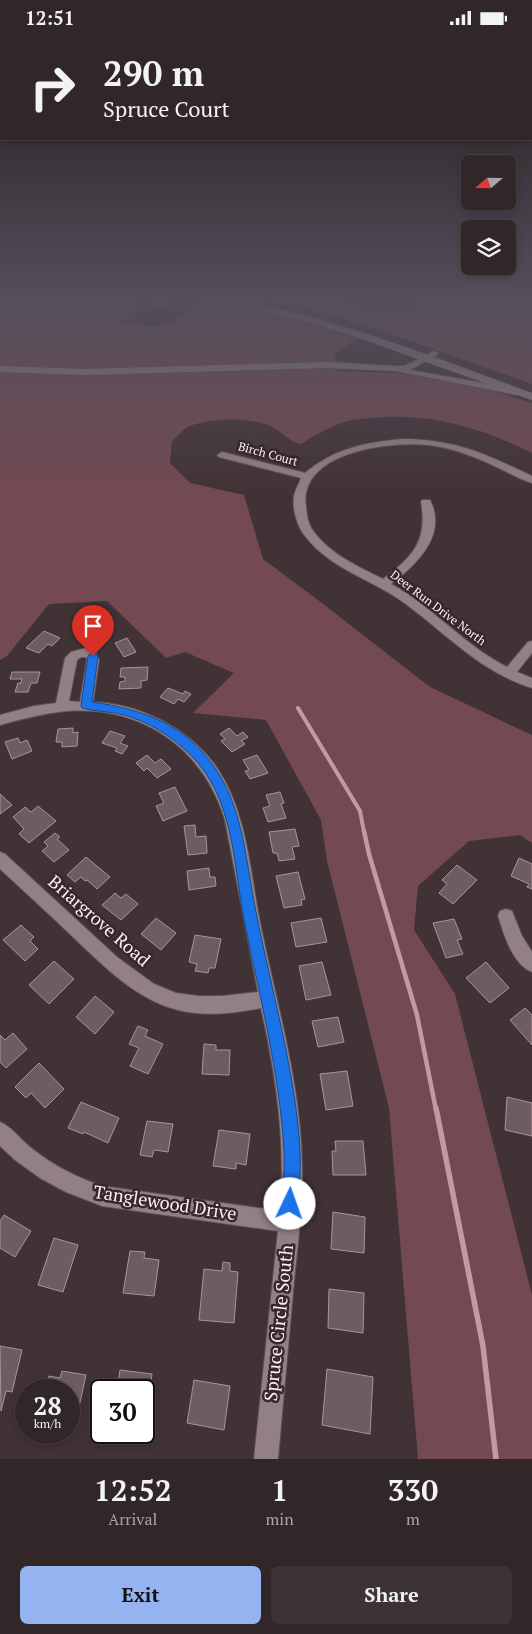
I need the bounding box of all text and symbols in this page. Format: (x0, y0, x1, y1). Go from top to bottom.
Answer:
text: 12:51 (25, 5, 74, 30)
text: 290 m (103, 50, 204, 96)
icon: right (20, 55, 85, 120)
text: Spruce Court (103, 94, 230, 123)
north arrow (461, 155, 516, 210)
map controls (461, 155, 516, 275)
button: layers (461, 220, 516, 275)
street label: Birch Court (237, 438, 300, 469)
street label: Deer Run Drive North (388, 567, 489, 648)
pin (72, 605, 114, 656)
icon: arrive (79, 612, 107, 640)
street label: Briargrove Road (44, 869, 156, 971)
position arrow (263, 1177, 315, 1229)
street label: Tanglewood Drive (92, 1179, 238, 1225)
street label: Spruce Circle South (258, 1243, 298, 1402)
speed limit sign: 30 (90, 1379, 155, 1444)
text: 28 (33, 1389, 62, 1422)
text: km/h (34, 1416, 61, 1431)
text: 12:52 (94, 1470, 172, 1510)
text: 1 (271, 1470, 288, 1510)
text: 330 (387, 1470, 438, 1510)
text: Arrival (108, 1508, 157, 1530)
text: min (266, 1508, 294, 1530)
text: m (406, 1508, 420, 1530)
button: Exit (20, 1566, 261, 1624)
button: Share (271, 1566, 512, 1624)

